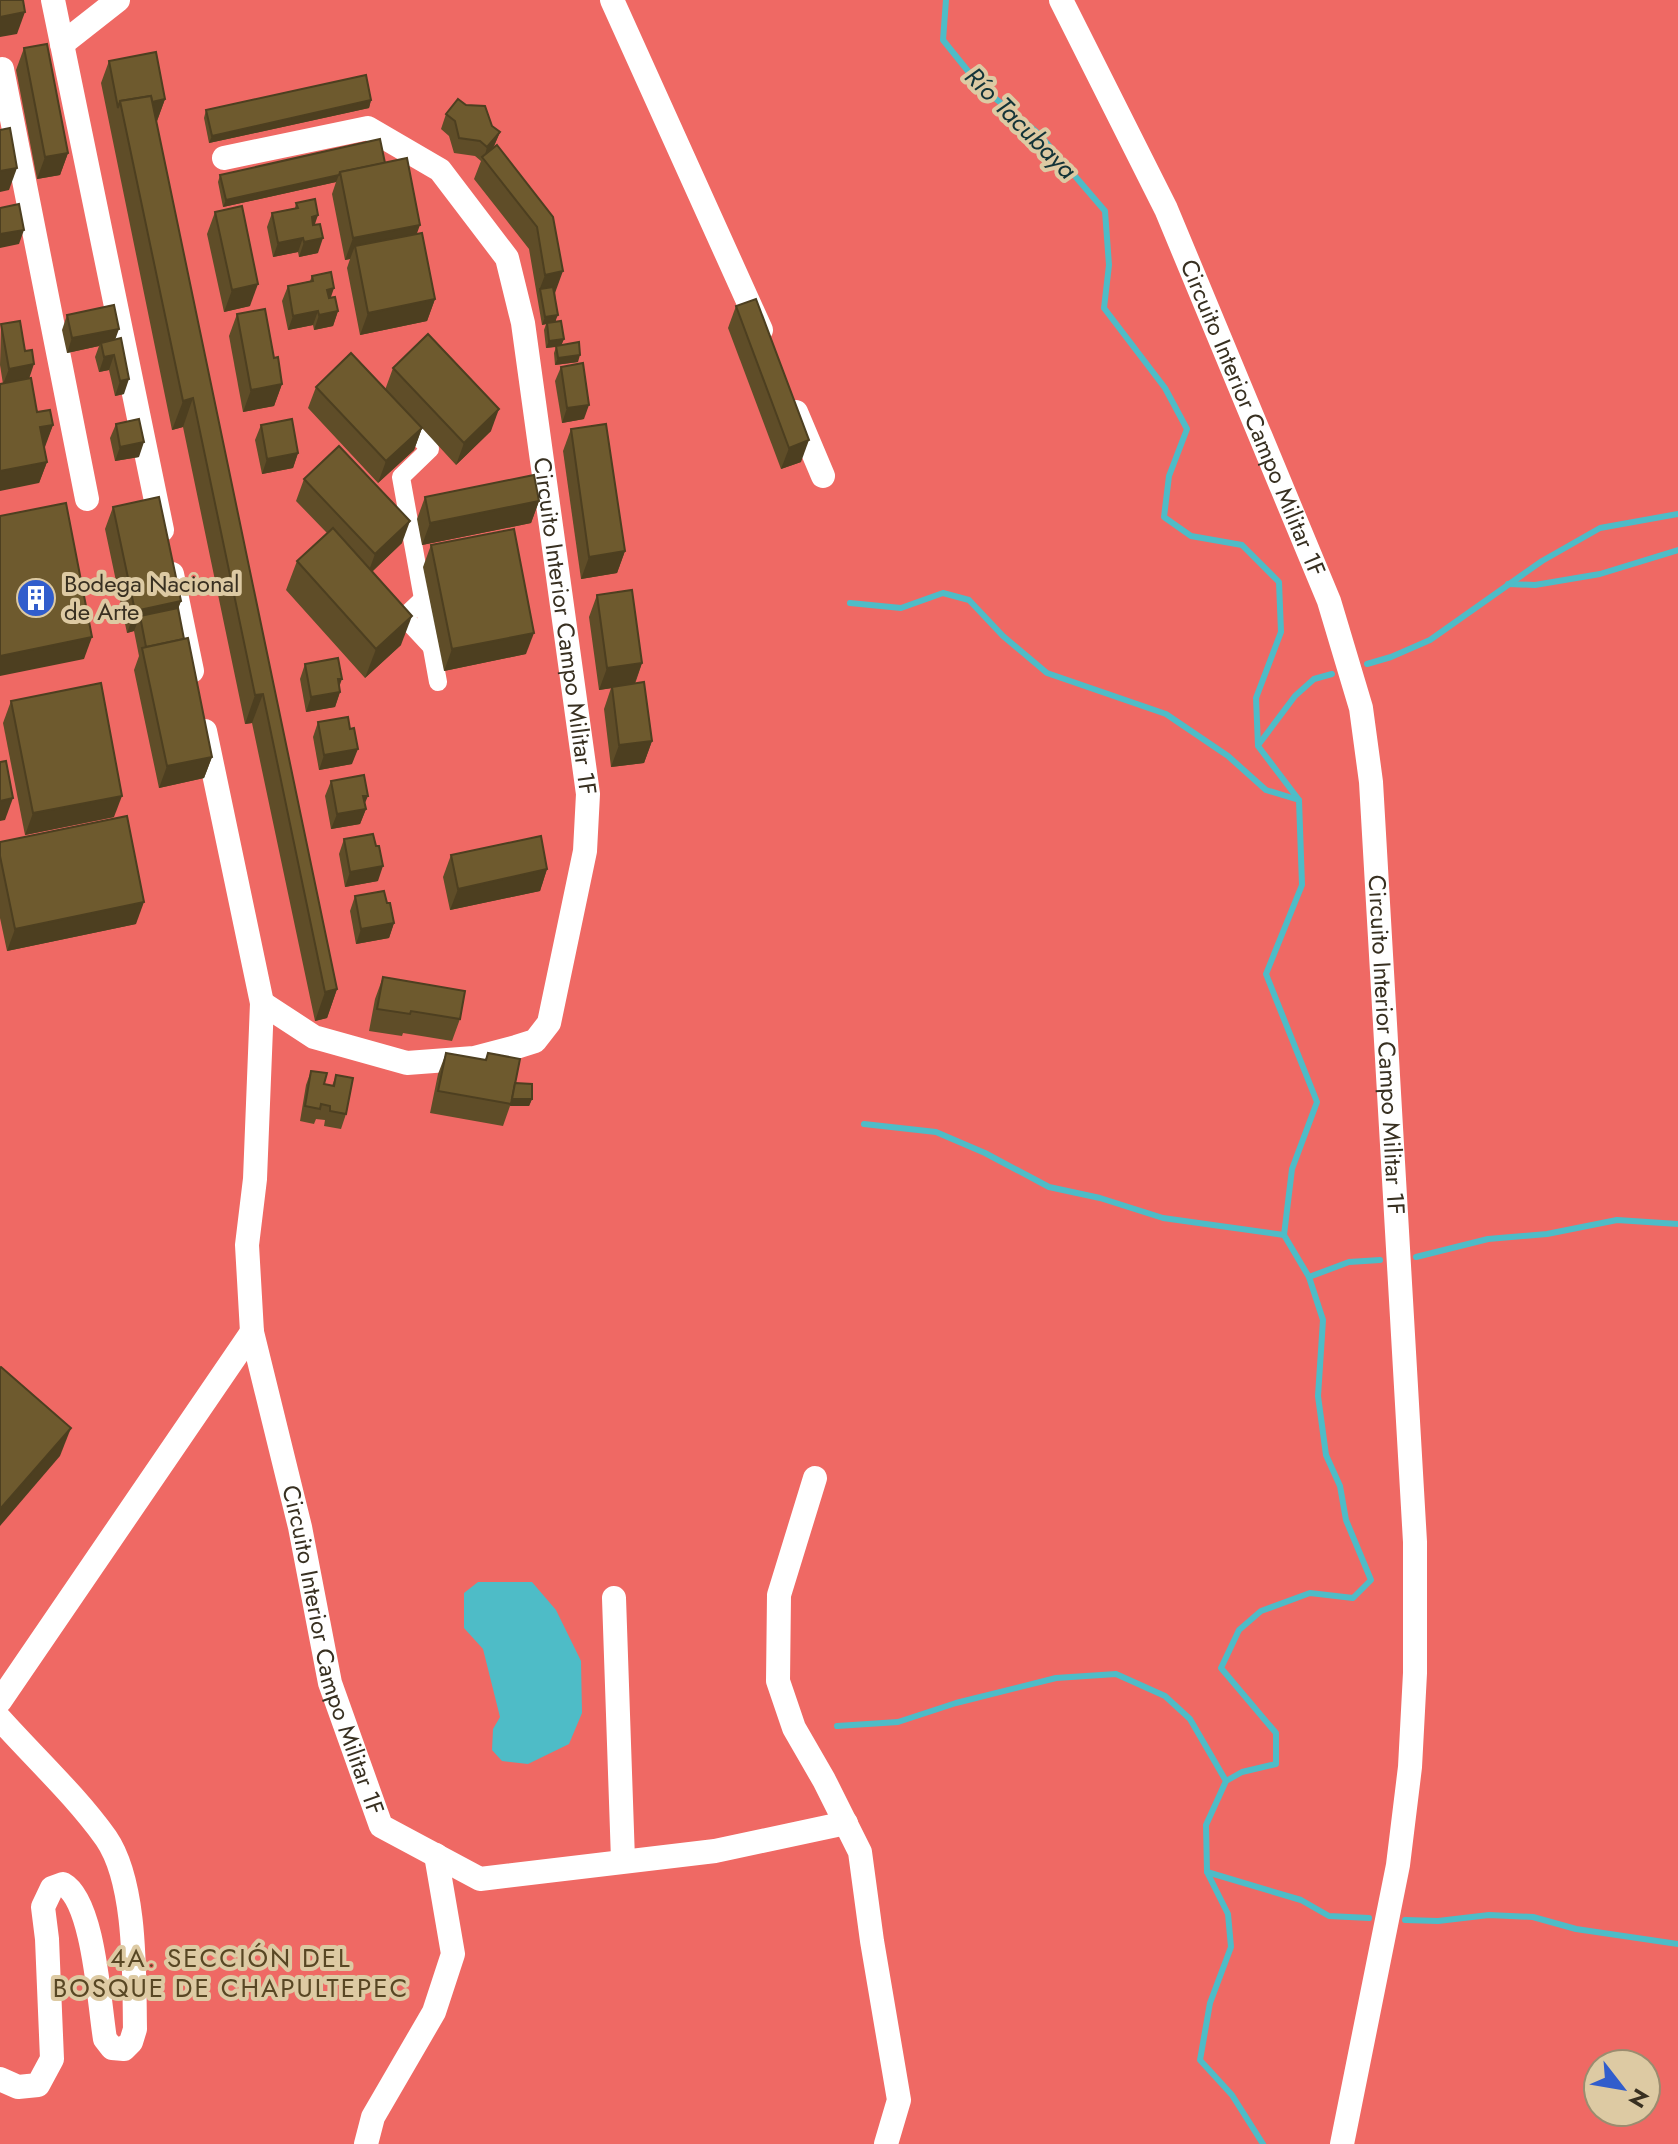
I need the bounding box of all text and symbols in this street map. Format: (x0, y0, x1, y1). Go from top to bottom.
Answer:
water label: Río Tacubaya (956, 58, 1086, 188)
street label: Circuito Interior Campo Militar 1F (1172, 254, 1335, 581)
street label: Circuito Interior Campo Militar 1F (525, 455, 606, 797)
place label: Bodega Nacional de Arte (64, 566, 240, 629)
building icon: Bodega Nacional de Arte (15, 577, 57, 619)
street label: Circuito Interior Campo Militar 1F (1359, 874, 1414, 1216)
street label: Circuito Interior Campo Militar 1F (273, 1481, 394, 1820)
district label: 4A. SECCIÓN DEL BOSQUE DE CHAPULTEPEC (53, 1939, 409, 2007)
north arrow (1582, 2048, 1662, 2128)
text: N (1621, 2083, 1657, 2114)

